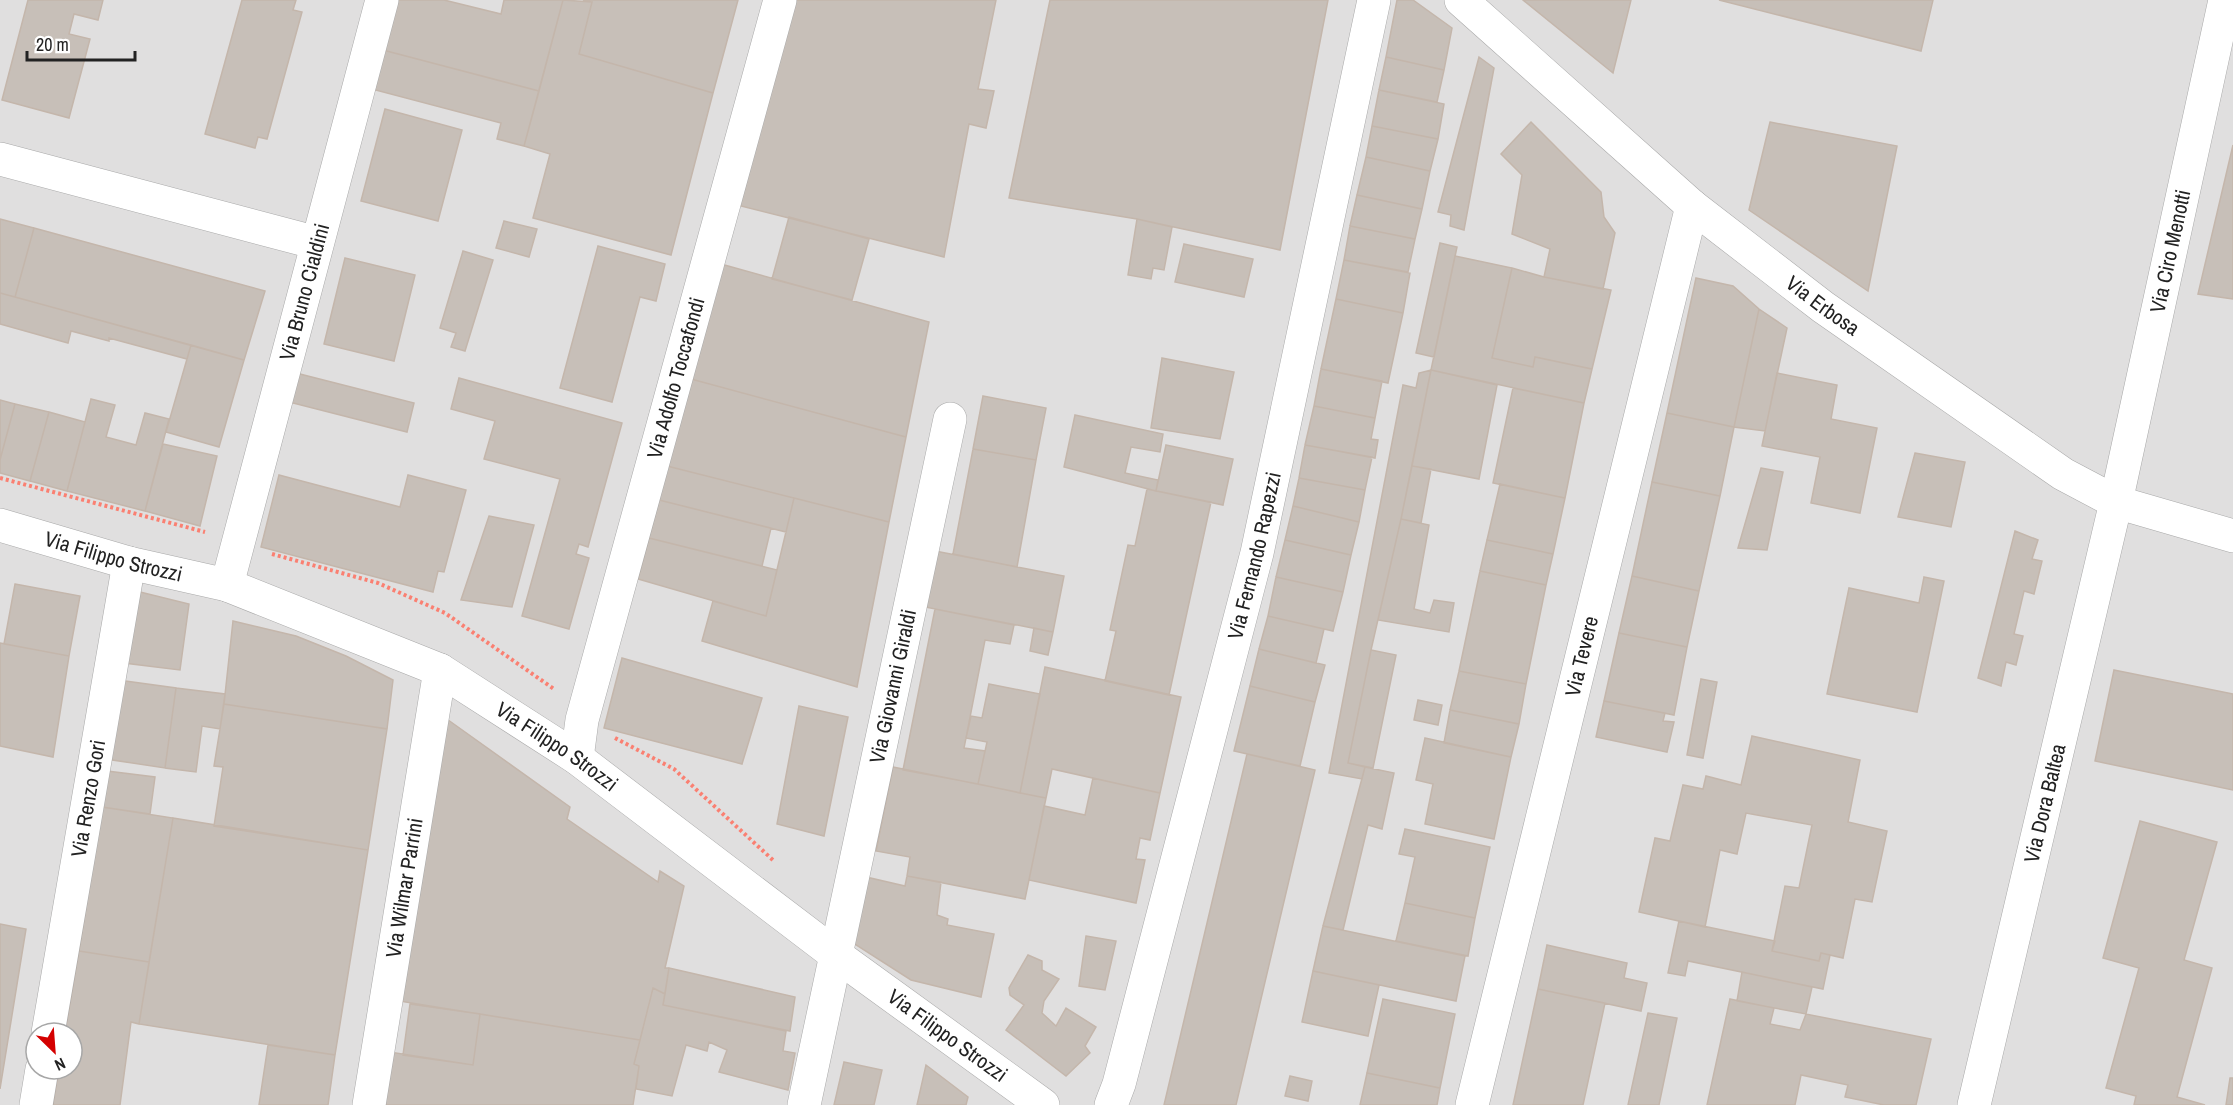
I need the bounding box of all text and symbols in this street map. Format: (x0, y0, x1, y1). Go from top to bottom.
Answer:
scale bar (27, 24, 135, 62)
text: 20 m (36, 32, 69, 57)
street label: Via Ciro Menotti (2142, 187, 2197, 315)
street label: Via Bruno Cialdini (272, 220, 336, 364)
street label: Via Erbosa (1780, 269, 1866, 342)
street label: Via Adolfo Toccafondi (640, 294, 712, 462)
street label: Via Fernando Rapezzi (1220, 469, 1288, 642)
street label: Via Filippo Strozzi (41, 524, 185, 589)
street label: Via Giovanni Giraldi (862, 607, 923, 766)
street label: Via Tevere (1558, 613, 1605, 699)
street label: Via Filippo Strozzi (490, 695, 624, 798)
street label: Via Renzo Gori (64, 738, 112, 859)
street label: Via Dora Baltea (2017, 740, 2073, 866)
street label: Via Wilmar Parrini (378, 816, 430, 960)
street label: Via Filippo Strozzi (882, 982, 1013, 1089)
north arrow (24, 1021, 84, 1081)
text: N (51, 1053, 69, 1077)

